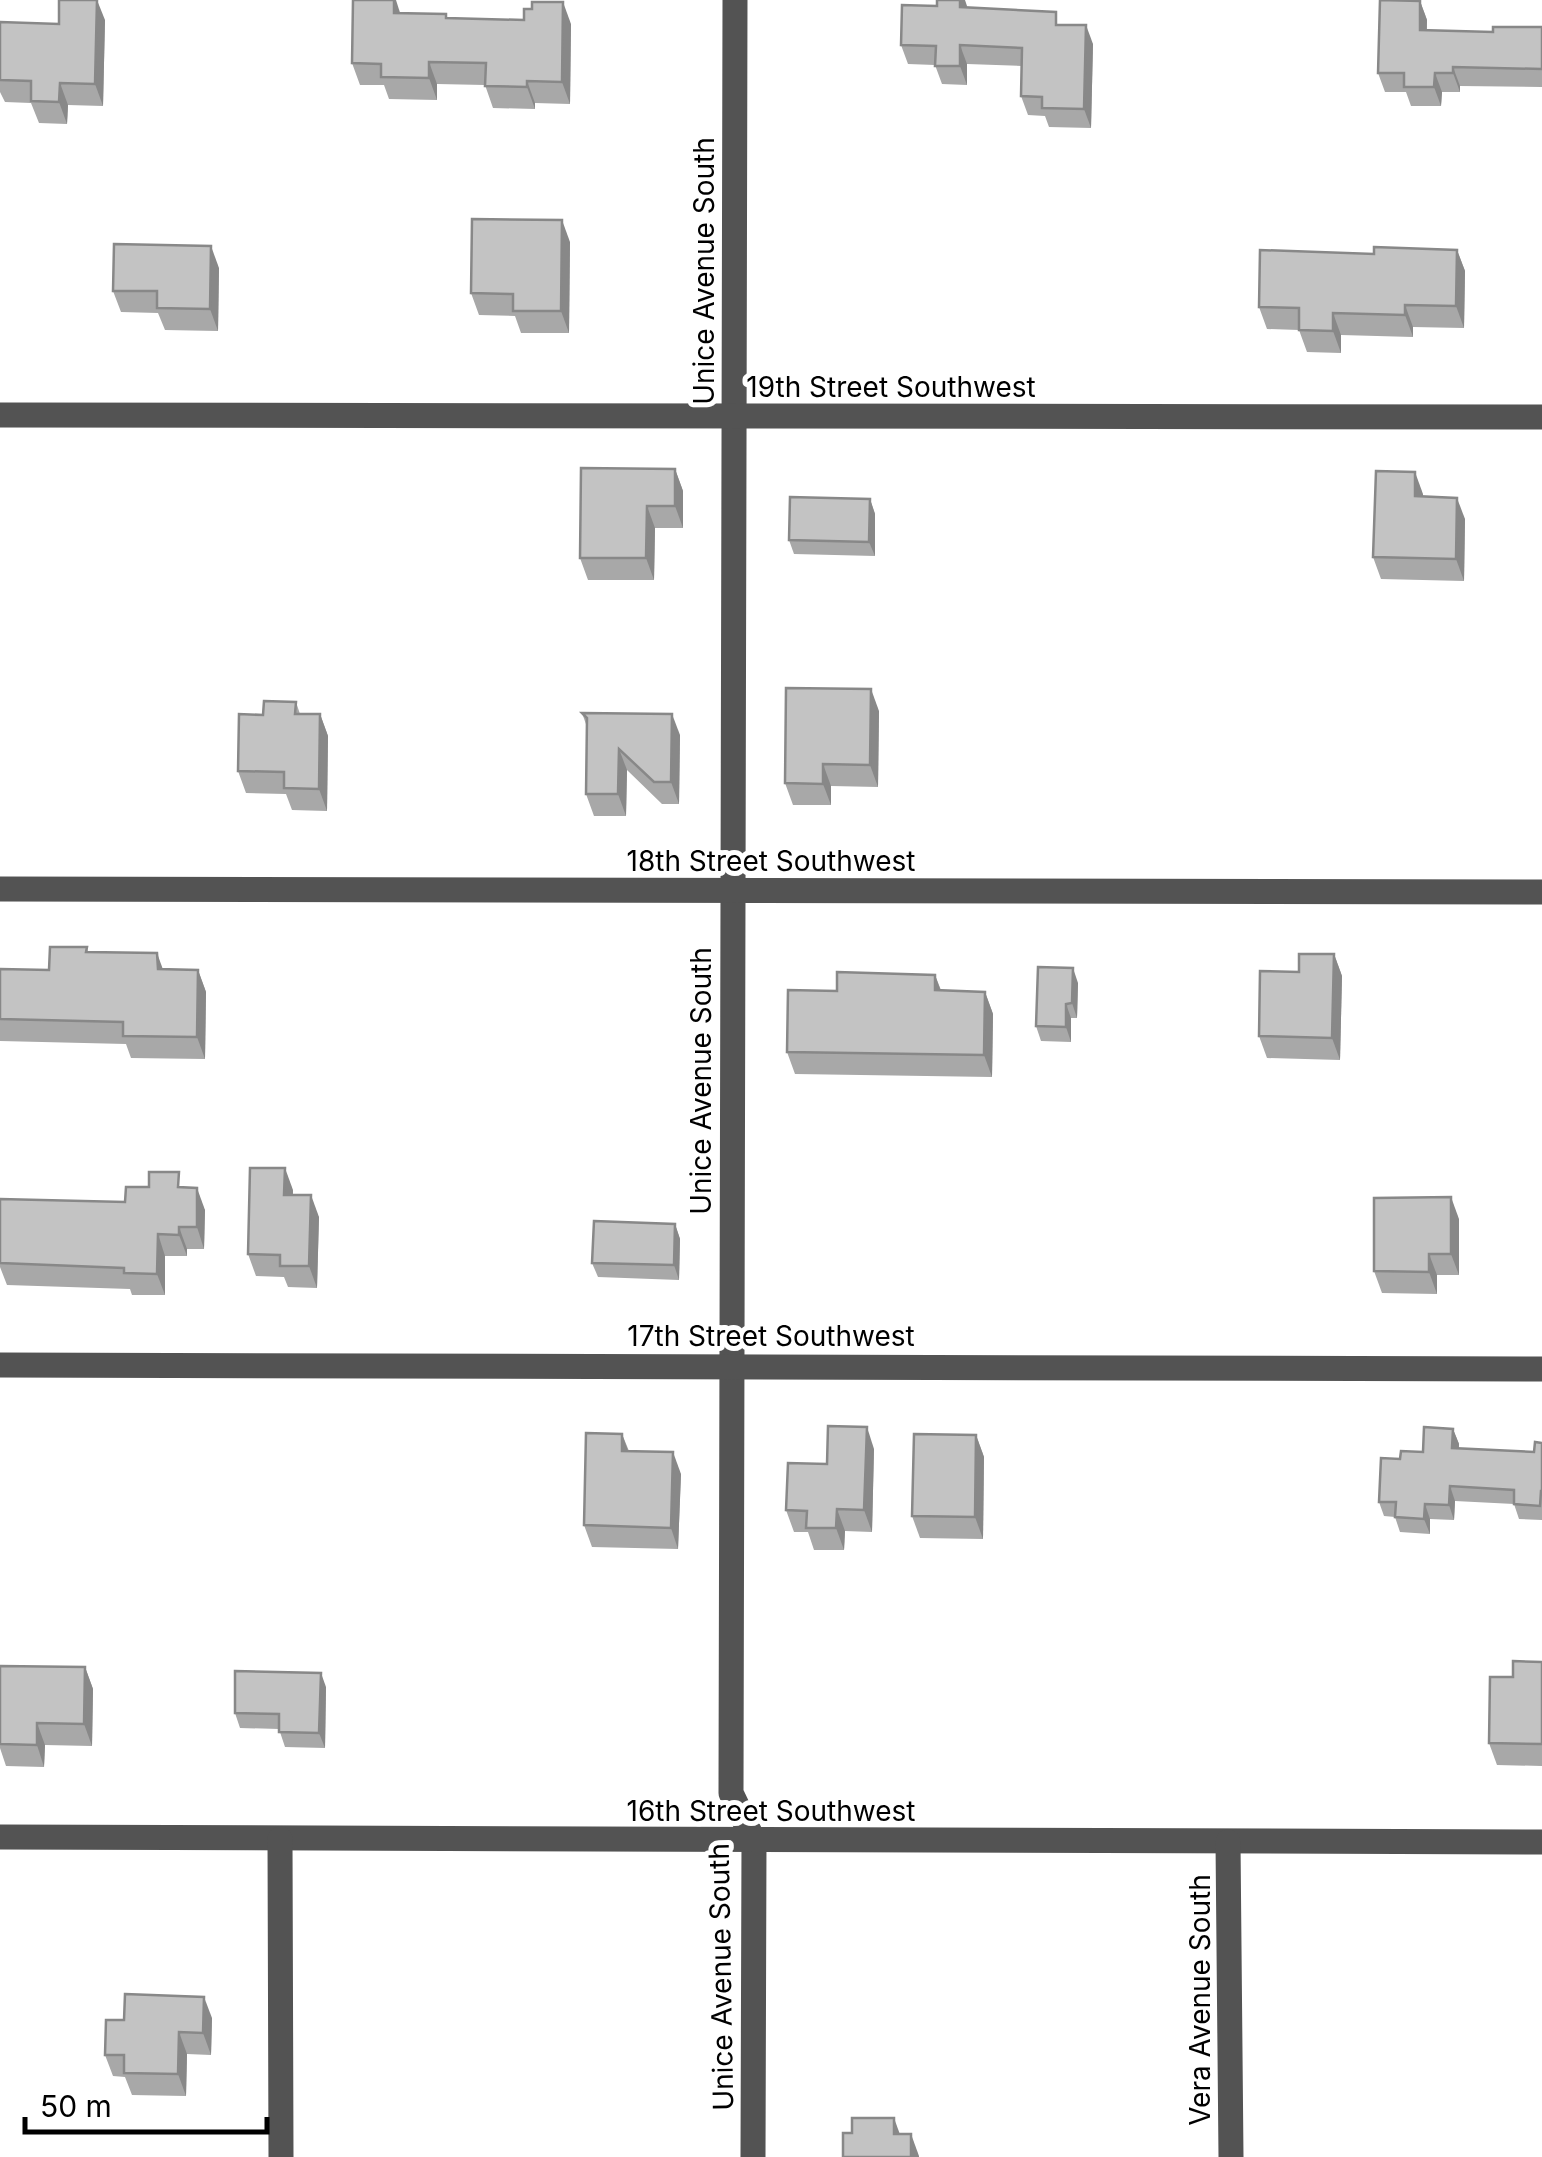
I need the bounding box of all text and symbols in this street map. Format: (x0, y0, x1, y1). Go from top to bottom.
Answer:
street label: Unice Avenue South (687, 137, 721, 405)
street label: 19th Street Southwest (746, 370, 1036, 404)
street label: 18th Street Southwest (627, 844, 915, 878)
street label: Unice Avenue South (684, 947, 718, 1215)
street label: 17th Street Southwest (627, 1319, 915, 1353)
street label: 16th Street Southwest (627, 1794, 915, 1828)
street label: Unice Avenue South (702, 1843, 740, 2111)
street label: Vera Avenue South (1183, 1874, 1217, 2126)
scale bar (25, 2072, 268, 2134)
text: 50 m (40, 2088, 112, 2124)

